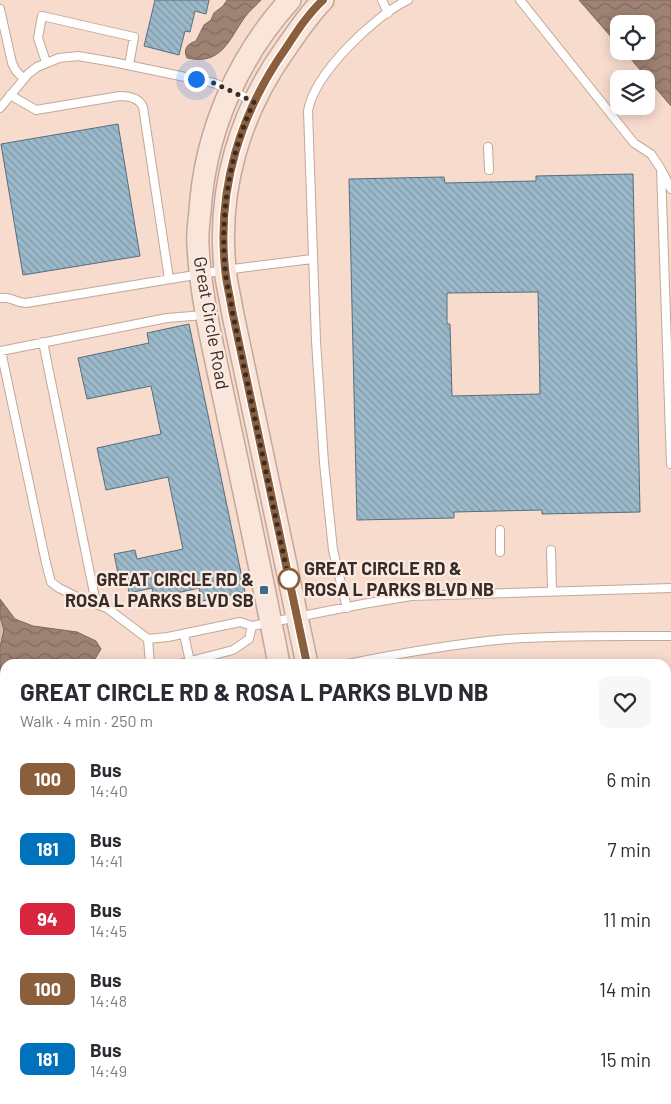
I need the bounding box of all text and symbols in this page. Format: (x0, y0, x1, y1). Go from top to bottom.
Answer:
map controls (610, 15, 655, 115)
button: locate (610, 15, 655, 60)
your location (184, 67, 209, 92)
button: layers (610, 70, 655, 115)
street label: Great Circle Road (189, 255, 235, 391)
place label: GREAT CIRCLE RD & ROSA L PARKS BLVD NB (304, 557, 494, 600)
place label: GREAT CIRCLE RD & ROSA L PARKS BLVD SB (65, 568, 254, 611)
marker: GREAT CIRCLE RD & ROSA L PARKS BLVD NB (278, 568, 300, 590)
marker: GREAT CIRCLE RD & ROSA L PARKS BLVD SB (258, 584, 270, 596)
button: heart (599, 676, 651, 728)
text: GREAT CIRCLE RD & ROSA L PARKS BLVD NB (20, 677, 489, 706)
text: Walk · 4 min · 250 m (20, 711, 153, 730)
text: Bus (90, 758, 122, 781)
text: 100 (34, 768, 61, 790)
text: 6 min (607, 768, 651, 791)
text: 14:40 (90, 781, 128, 800)
text: Bus (90, 828, 122, 851)
text: 181 (36, 838, 59, 860)
text: 7 min (607, 838, 651, 861)
text: 14:41 (90, 851, 123, 870)
text: Bus (90, 898, 122, 921)
text: 94 (37, 908, 58, 930)
text: 11 min (603, 908, 651, 931)
text: 14:45 (90, 921, 127, 940)
text: Bus (90, 968, 122, 991)
text: 100 (34, 978, 61, 1000)
text: 14 min (599, 978, 651, 1001)
text: 14:48 (90, 991, 127, 1010)
text: Bus (90, 1038, 122, 1061)
text: 181 (36, 1048, 59, 1070)
text: 15 min (600, 1048, 651, 1071)
text: 14:49 (90, 1061, 127, 1080)

